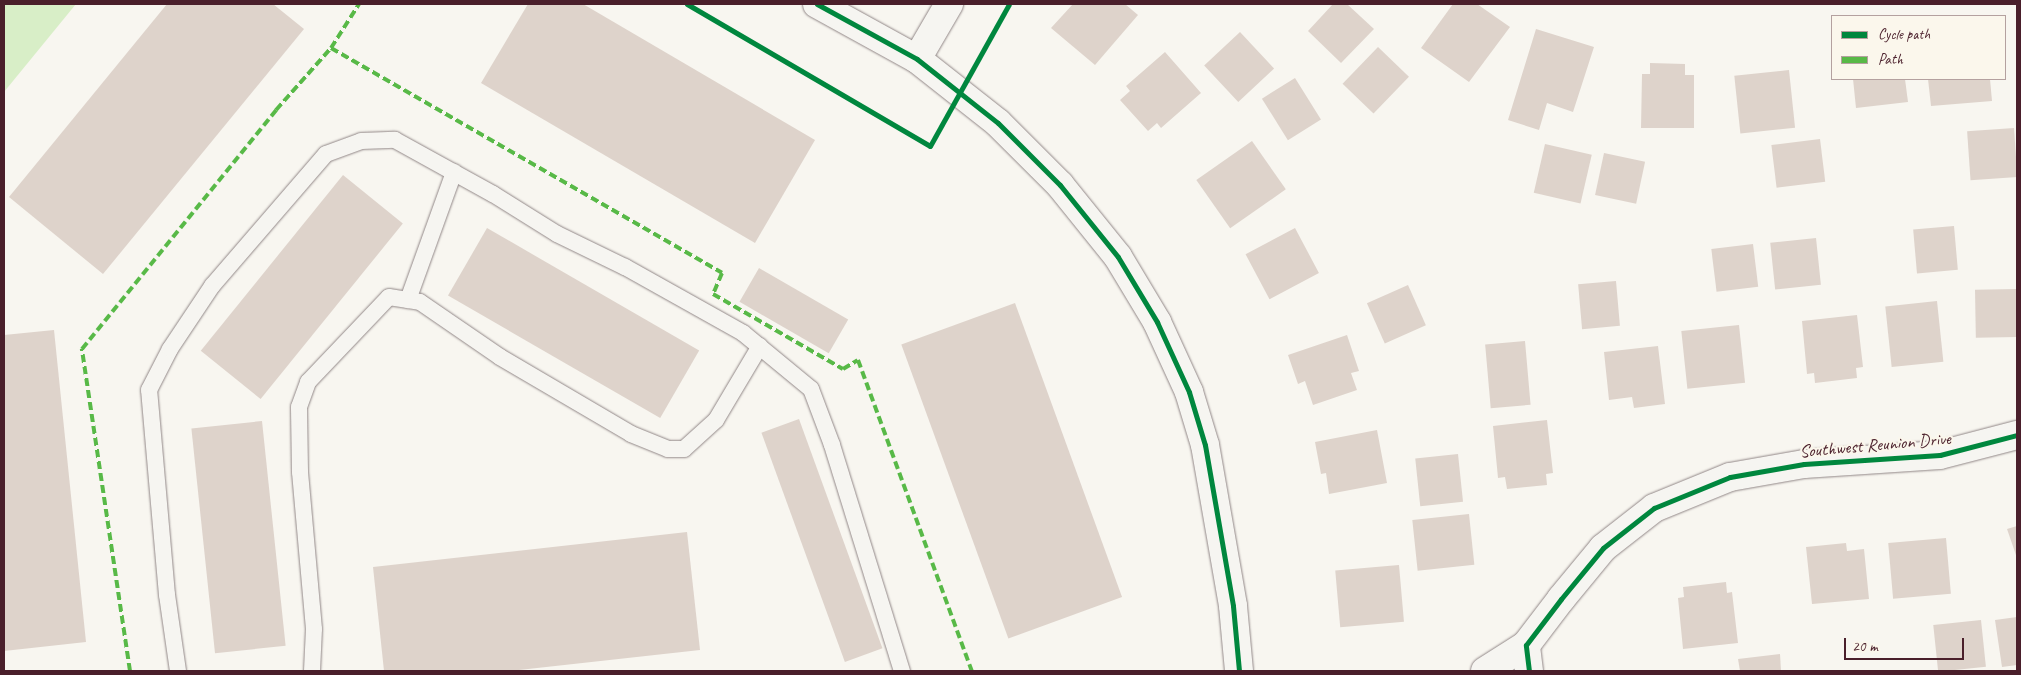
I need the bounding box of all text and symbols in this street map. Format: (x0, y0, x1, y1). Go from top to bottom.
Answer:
legend (1831, 15, 2006, 80)
text: Cycle path (1878, 25, 1930, 44)
text: Path (1878, 50, 1903, 69)
street label: Southwest Reunion Drive (1798, 428, 1952, 462)
scale bar (1846, 628, 1966, 660)
text: 20 m (1852, 637, 1878, 656)

